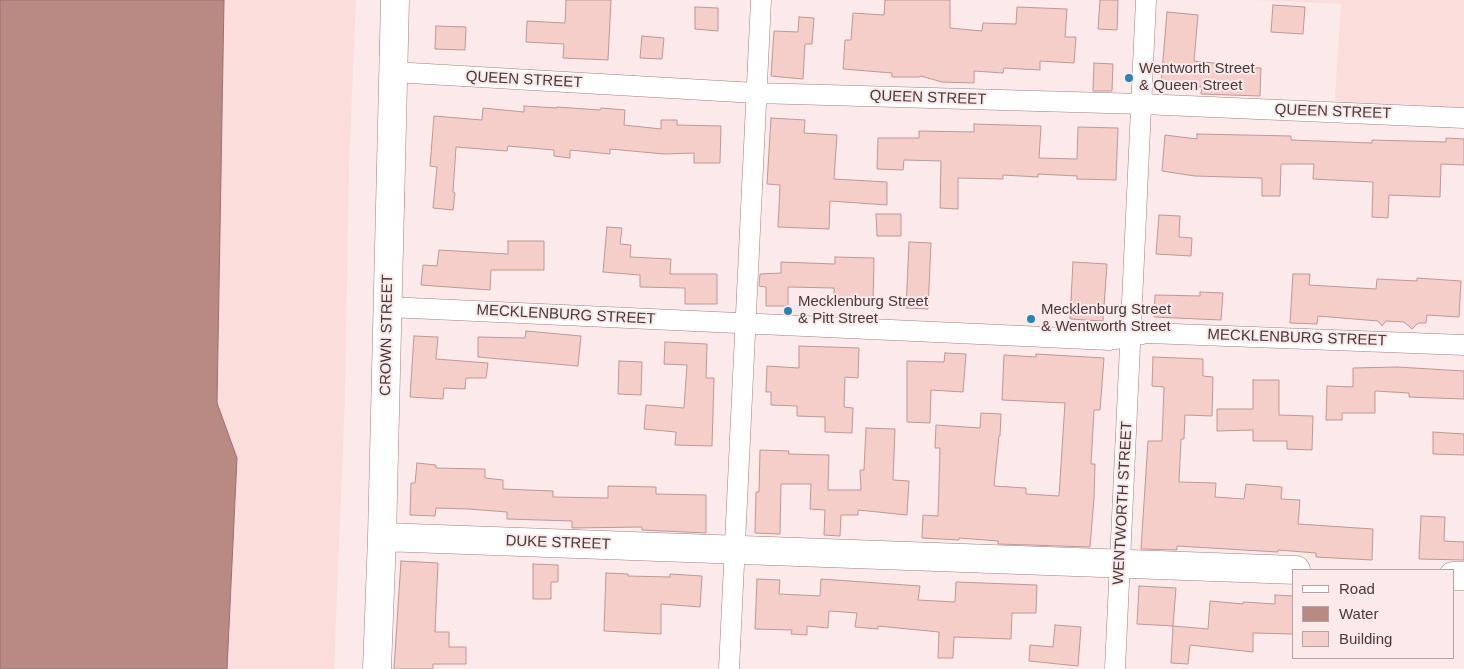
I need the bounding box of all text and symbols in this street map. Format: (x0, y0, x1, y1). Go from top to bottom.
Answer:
place label: Wentworth Street & Queen Street (1139, 60, 1255, 95)
street label: QUEEN STREET (465, 68, 583, 92)
marker: Wentworth Street & Queen Street (1123, 72, 1135, 84)
street label: QUEEN STREET (869, 87, 987, 109)
street label: QUEEN STREET (1274, 101, 1392, 123)
street label: CROWN STREET (377, 274, 397, 396)
place label: Mecklenburg Street & Pitt Street (798, 293, 928, 328)
street label: MECKLENBURG STREET (476, 301, 656, 329)
place label: Mecklenburg Street & Wentworth Street (1041, 301, 1171, 336)
marker: Mecklenburg Street & Pitt Street (782, 305, 794, 317)
marker: Mecklenburg Street & Wentworth Street (1025, 313, 1037, 325)
street label: MECKLENBURG STREET (1207, 326, 1387, 350)
street label: WENTWORTH STREET (1110, 421, 1136, 585)
street label: DUKE STREET (505, 532, 611, 554)
legend (1292, 569, 1454, 659)
text: Road (1339, 580, 1375, 597)
text: Water (1339, 605, 1378, 622)
text: Building (1339, 630, 1392, 647)

